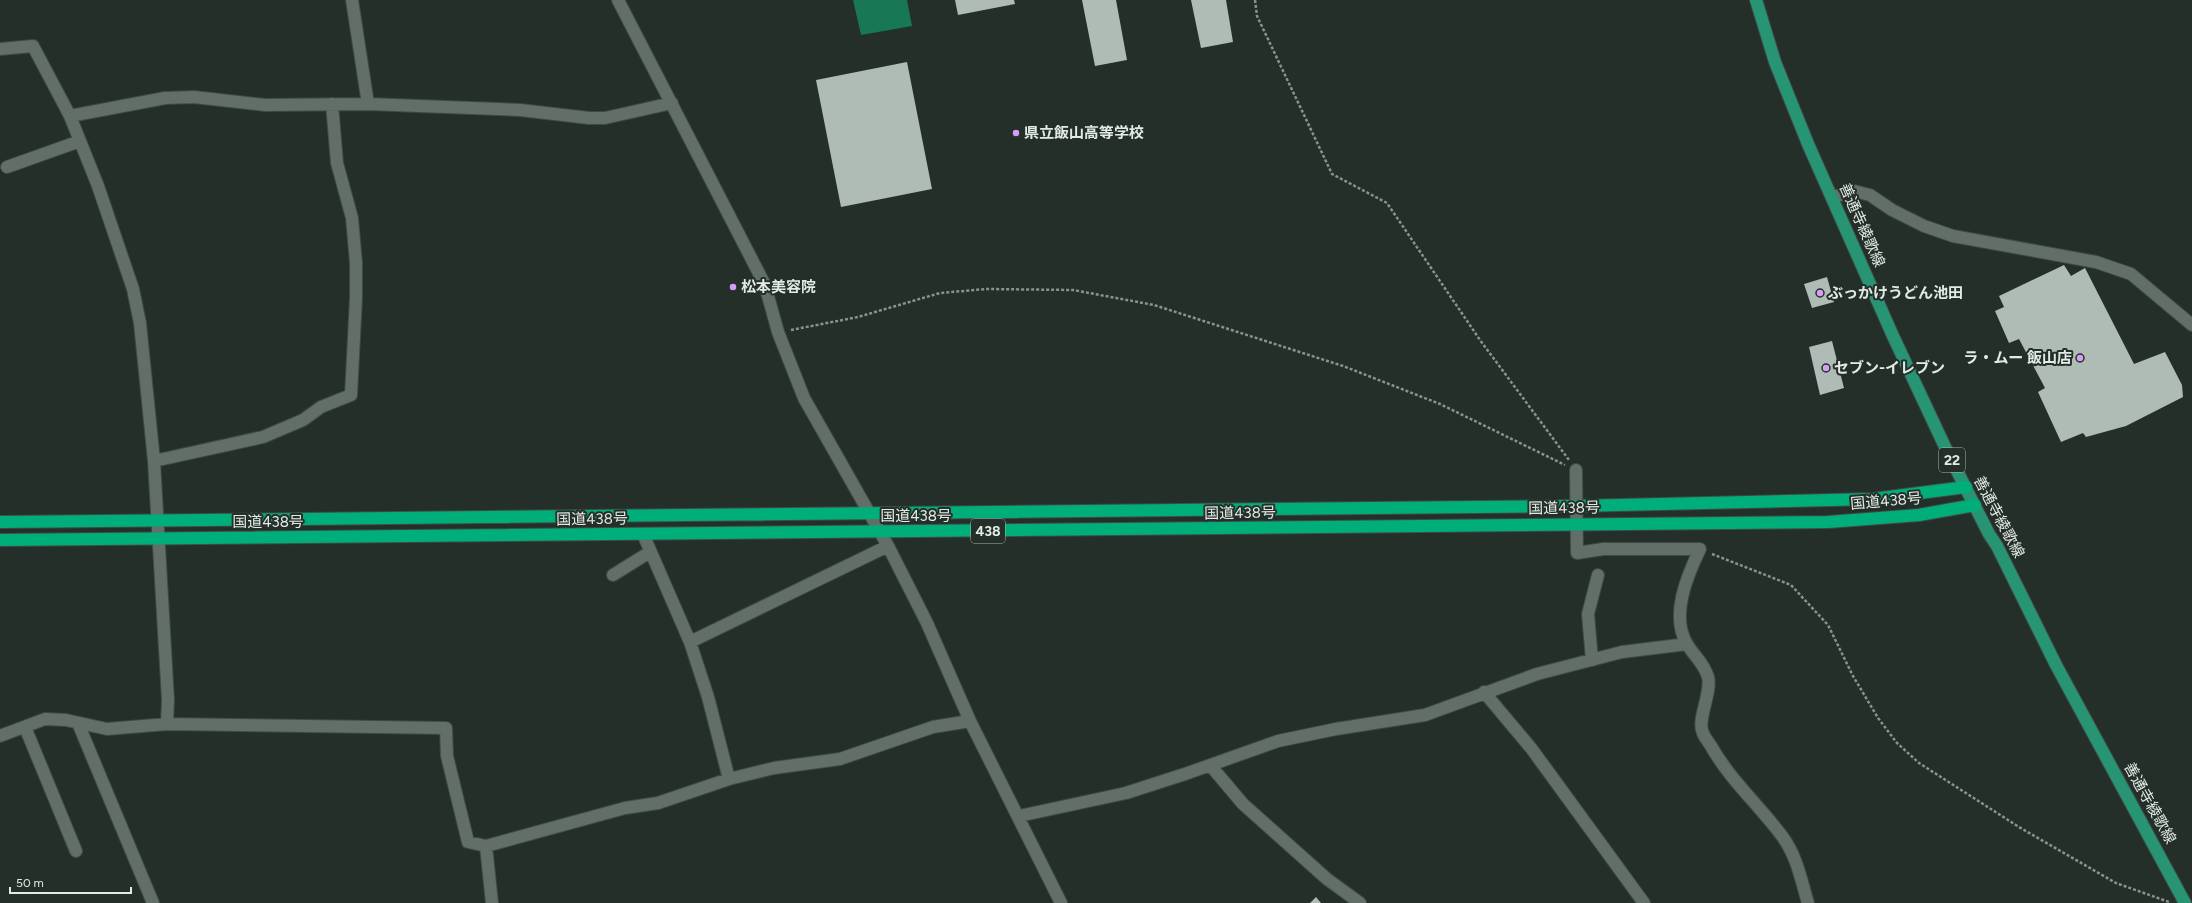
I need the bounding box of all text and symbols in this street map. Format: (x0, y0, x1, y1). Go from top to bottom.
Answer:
place label: 県立飯山高等学校 (1024, 124, 1144, 142)
marker: 県立飯山高等学校 (1011, 128, 1021, 138)
street label: 善通寺綾歌線 (1835, 180, 1889, 270)
place label: 松本美容院 (741, 278, 816, 296)
marker: 松本美容院 (728, 282, 738, 292)
place label: ぶっかけうどん池田 (1828, 284, 1963, 302)
marker: ぶっかけうどん池田 (1815, 288, 1825, 298)
place label: ラ・ムー 飯山店 (1963, 349, 2072, 367)
marker: ラ・ムー 飯山店 (2075, 353, 2085, 363)
place label: セブン-イレブン (1834, 359, 1945, 377)
marker: セブン-イレブン (1821, 363, 1831, 373)
road number: 22 (1939, 448, 1965, 472)
street label: 善通寺綾歌線 (1970, 473, 2028, 561)
street label: 国道438号 (1850, 489, 1922, 513)
street label: 国道438号 (1528, 498, 1600, 518)
street label: 国道438号 (1204, 503, 1276, 523)
street label: 国道438号 (880, 507, 952, 525)
street label: 国道438号 (556, 509, 628, 529)
street label: 国道438号 (232, 513, 304, 531)
road number: 438 (971, 519, 1005, 543)
street label: 善通寺綾歌線 (2120, 759, 2180, 847)
scale bar (10, 869, 131, 895)
text: 50 m (16, 876, 44, 890)

